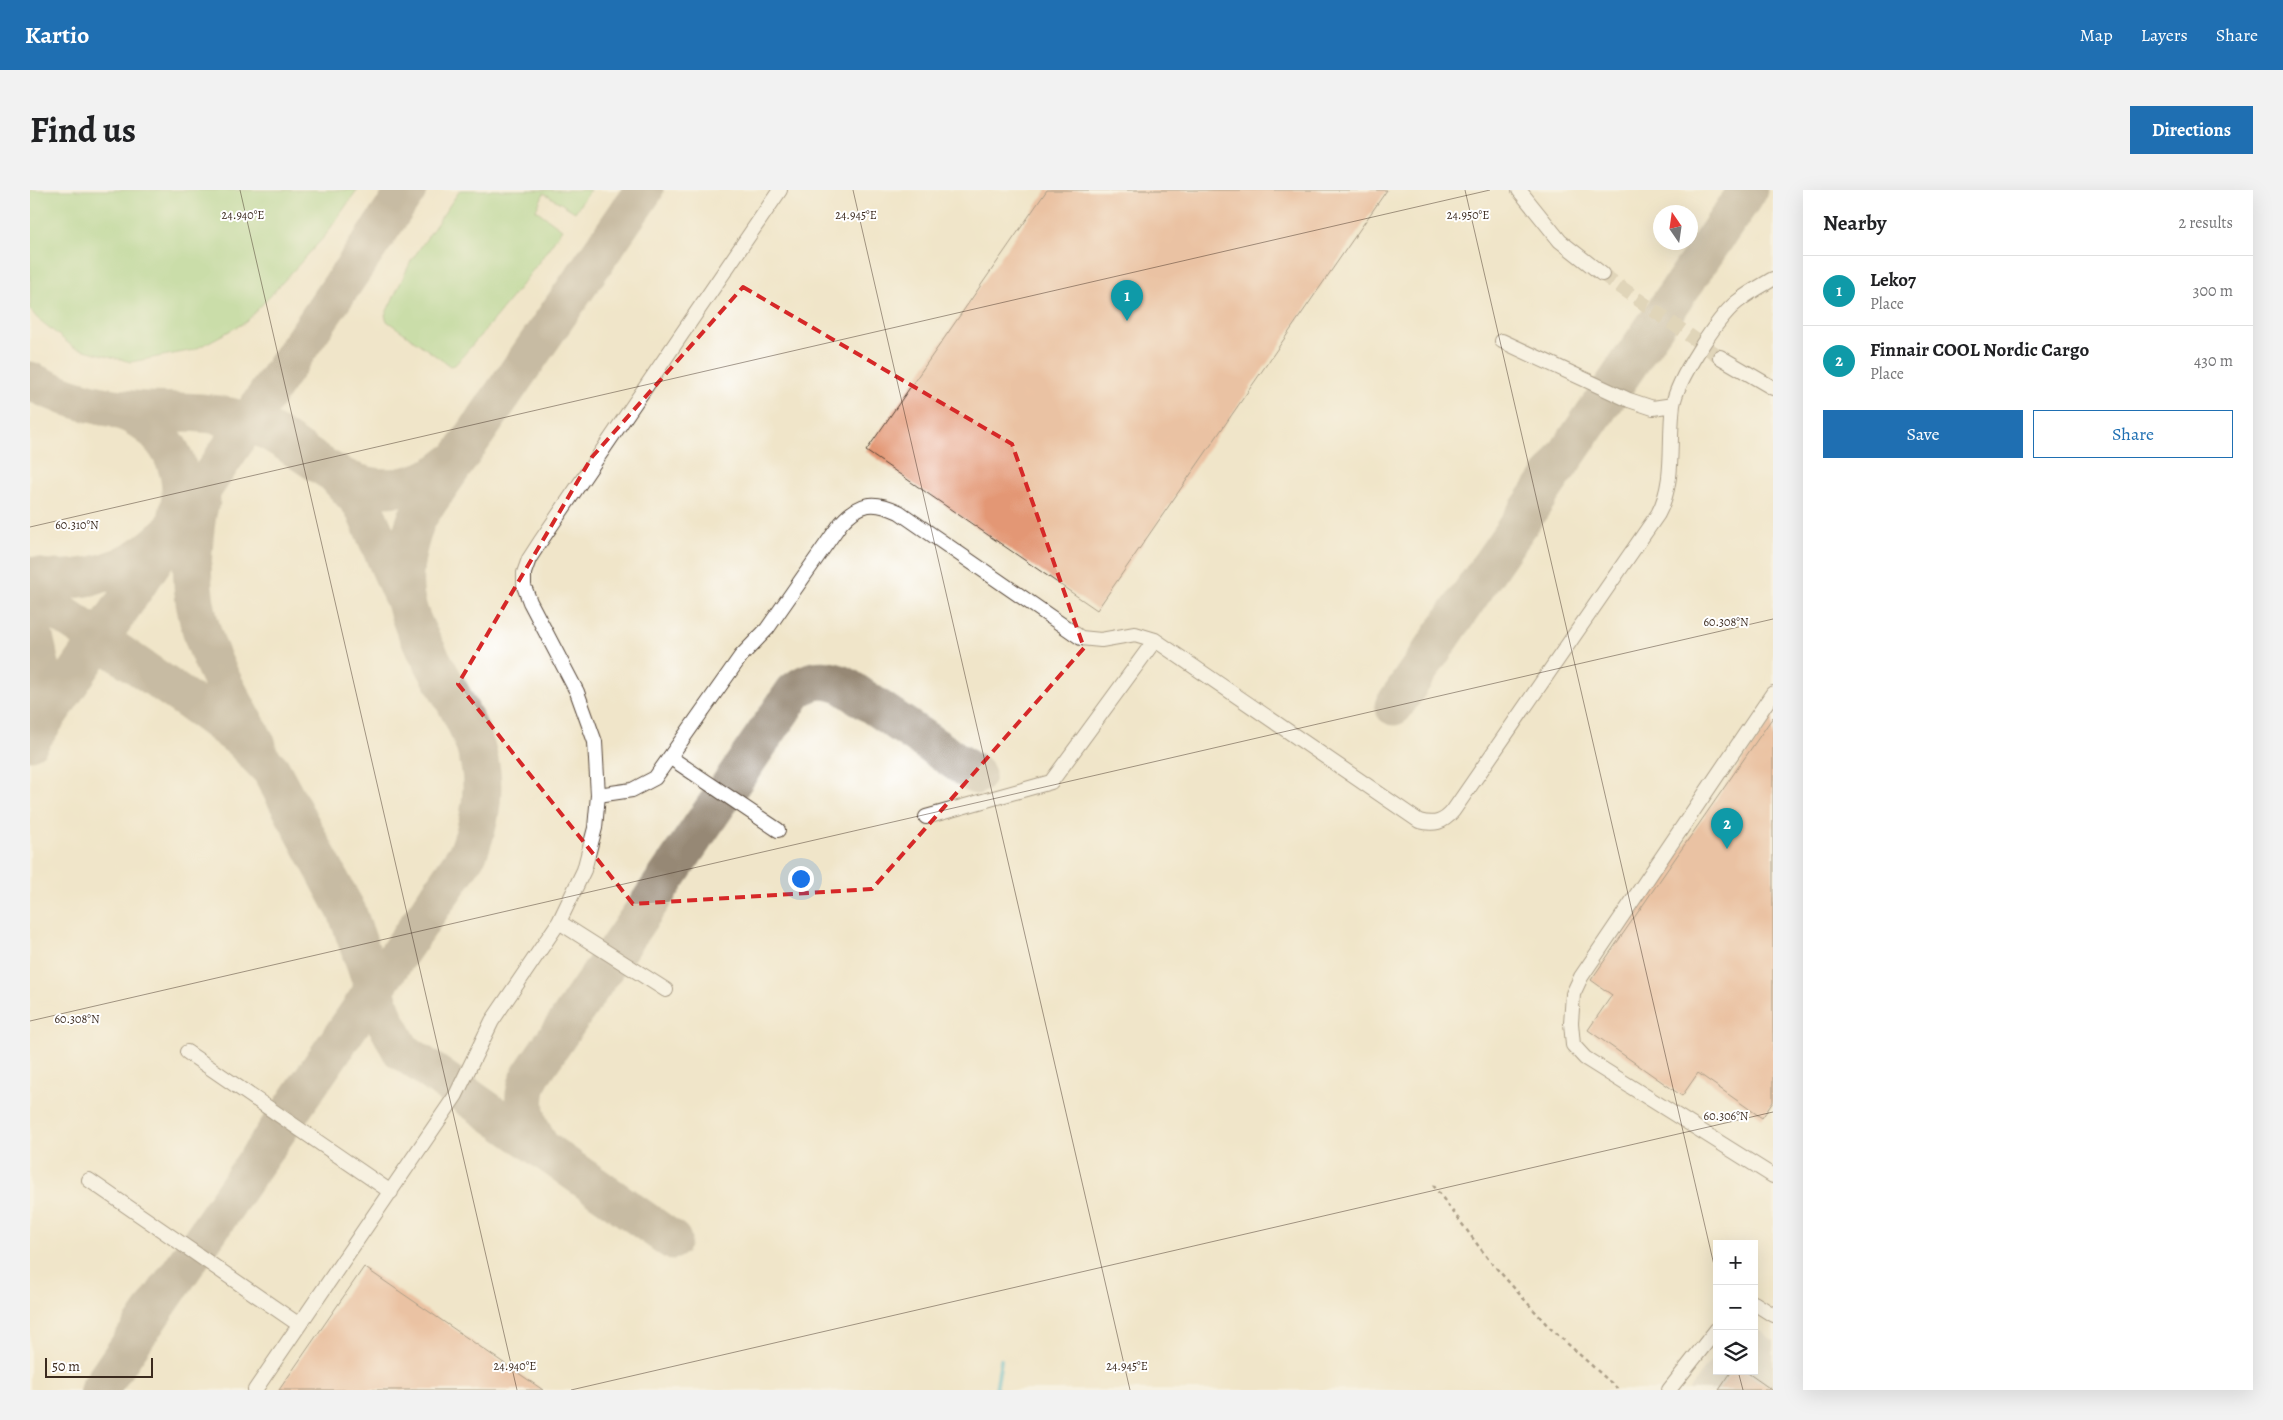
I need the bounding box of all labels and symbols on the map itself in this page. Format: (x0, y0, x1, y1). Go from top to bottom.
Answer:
north arrow (1653, 205, 1698, 250)
text: 24.940°E (222, 207, 264, 223)
text: 24.945°E (835, 207, 877, 223)
text: 24.950°E (1447, 207, 1489, 223)
pin: 1 (1111, 280, 1143, 321)
text: 60.310°N (55, 517, 99, 533)
text: 60.308°N (1703, 614, 1749, 630)
pin: 2 (1711, 808, 1743, 849)
your location (788, 866, 814, 892)
text: 60.308°N (54, 1011, 100, 1027)
text: 60.306°N (1704, 1108, 1749, 1124)
scale bar (45, 1355, 152, 1378)
text: 24.940°E (494, 1358, 536, 1374)
text: 24.945°E (1106, 1358, 1148, 1374)

